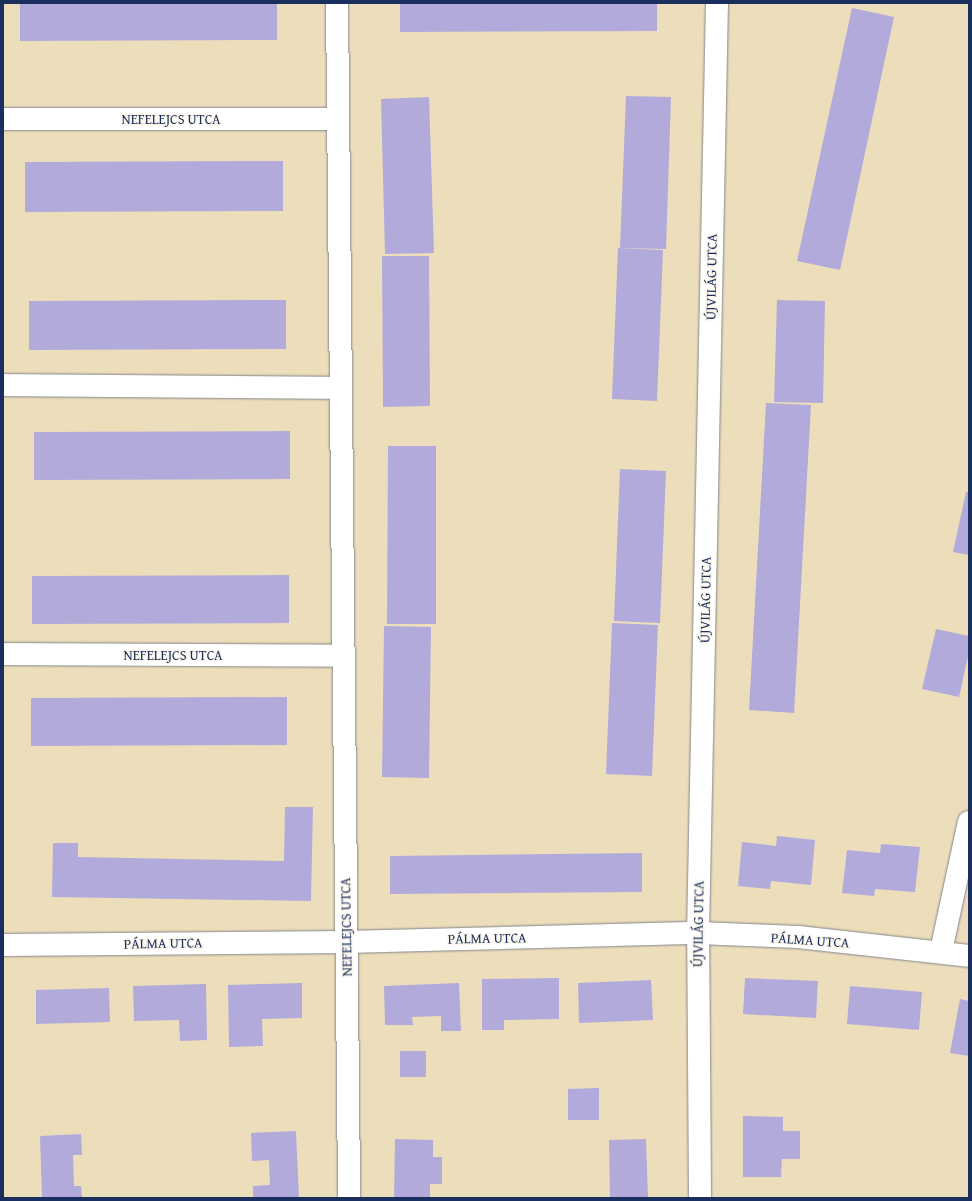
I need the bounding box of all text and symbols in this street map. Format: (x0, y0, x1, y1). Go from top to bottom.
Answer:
street label: NEFELEJCS UTCA (122, 111, 220, 127)
street label: ÚJVILÁG UTCA (702, 234, 720, 320)
street label: ÚJVILÁG UTCA (696, 557, 714, 643)
street label: NEFELEJCS UTCA (124, 647, 222, 663)
street label: NEFELEJCS UTCA (337, 877, 355, 977)
street label: ÚJVILÁG UTCA (689, 881, 707, 967)
street label: PÁLMA UTCA (448, 929, 526, 947)
street label: PÁLMA UTCA (770, 929, 850, 951)
street label: PÁLMA UTCA (124, 934, 202, 952)

